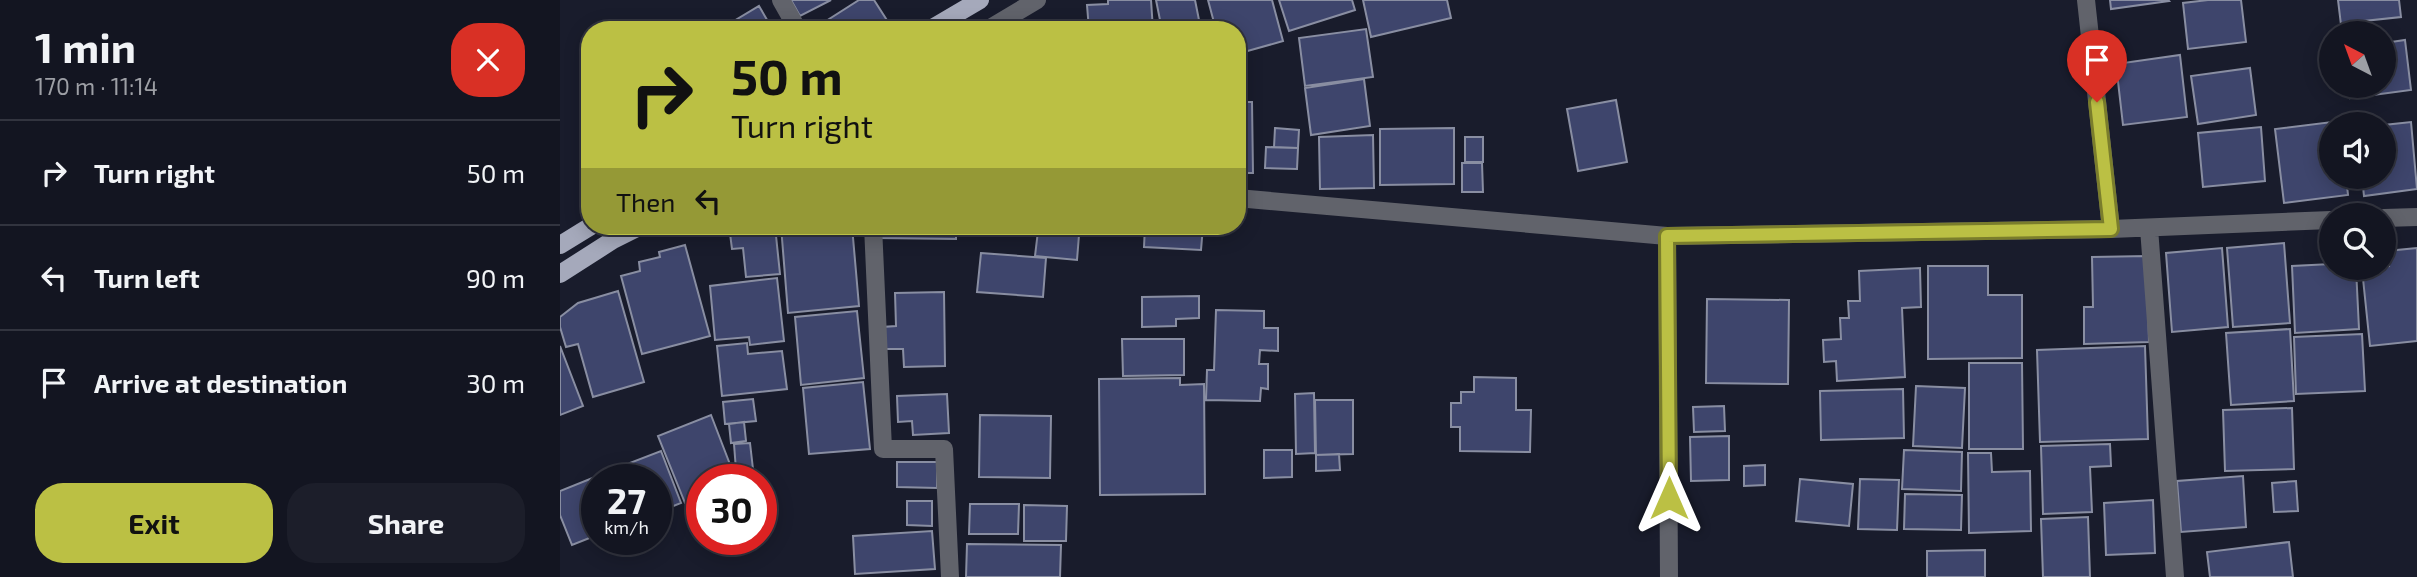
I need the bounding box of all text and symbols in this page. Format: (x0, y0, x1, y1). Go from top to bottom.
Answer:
text: 1 min (35, 21, 136, 71)
north arrow (2319, 21, 2396, 98)
map controls (2319, 21, 2396, 280)
button: close (451, 23, 525, 97)
pin (2067, 30, 2127, 102)
icon: arrive (2078, 41, 2116, 79)
text: 50 m (731, 46, 843, 105)
icon: right (616, 49, 707, 140)
text: 170 m · 11:14 (35, 72, 158, 100)
text: Turn right (731, 106, 873, 144)
button: sound (2319, 112, 2396, 189)
icon: right (35, 154, 73, 192)
text: Turn right (94, 157, 215, 188)
text: 50 m (467, 157, 525, 188)
icon: left (689, 182, 727, 220)
text: Then (616, 186, 675, 217)
button: search (2319, 203, 2396, 280)
icon: left (35, 259, 73, 297)
text: Turn left (94, 262, 200, 293)
text: 90 m (466, 262, 525, 293)
icon: arrive (35, 364, 73, 402)
text: Arrive at destination (94, 367, 347, 398)
text: 30 m (466, 367, 525, 398)
position arrow (1632, 461, 1706, 535)
speed limit sign: 30 (686, 464, 777, 555)
text: 27 (607, 479, 646, 521)
button: Exit (35, 483, 273, 563)
button: Share (287, 483, 525, 563)
text: km/h (604, 516, 649, 538)

